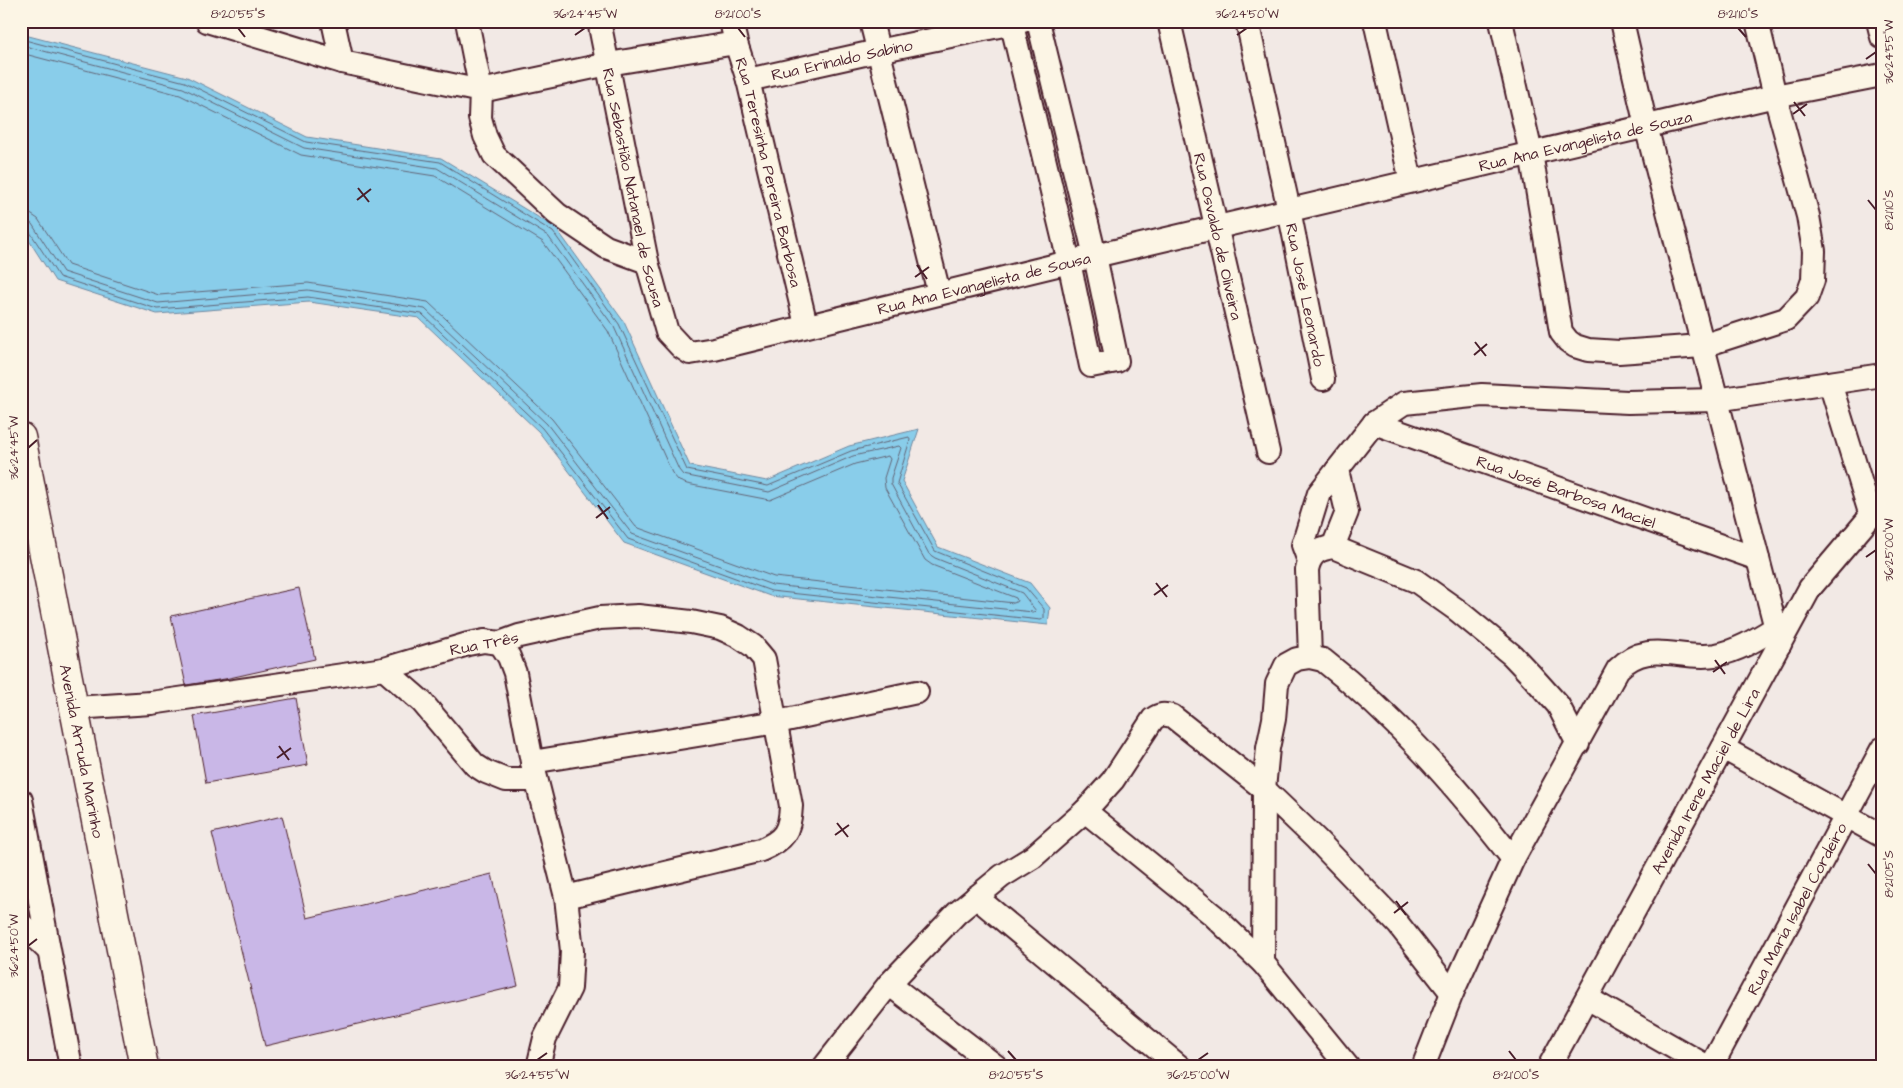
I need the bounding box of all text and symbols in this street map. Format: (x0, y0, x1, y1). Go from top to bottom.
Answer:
text: 8°20'55"S (211, 6, 265, 23)
text: 36°24'45"W (553, 6, 618, 23)
text: 8°21'00"S (715, 6, 762, 23)
text: 36°24'50"W (1215, 6, 1279, 23)
text: 8°21'10"S (1718, 6, 1758, 23)
text: 36°24'55"W (1881, 19, 1898, 84)
street label: Rua Erinaldo Sabino (769, 34, 914, 86)
street label: Rua Teresinha Pereira Barbosa (729, 55, 807, 289)
street label: Rua Sebastião Natanael de Sousa (597, 66, 669, 310)
street label: Rua Ana Evangelista de Souza (1477, 106, 1694, 177)
street label: Rua Osvaldo de Oliveira (1188, 151, 1247, 322)
text: 8°21'10"S (1881, 190, 1898, 230)
street label: Rua José Leonardo (1280, 221, 1330, 368)
street label: Rua Ana Evangelista de Sousa (875, 247, 1093, 321)
text: 36°24'45"W (6, 415, 23, 480)
street label: Rua José Barbosa Maciel (1473, 450, 1659, 534)
text: 36°25'00"W (1881, 518, 1898, 581)
street label: Rua Três (448, 627, 520, 661)
street label: Avenida Arruda Marinho (54, 662, 109, 840)
street label: Avenida Irene Maciel de Lira (1646, 684, 1765, 878)
street label: Rua Maria Isabel Cordeiro (1742, 819, 1852, 999)
text: 8°21'05"S (1881, 850, 1898, 898)
text: 36°24'50"W (6, 914, 23, 978)
text: 36°24'55"W (505, 1067, 570, 1084)
text: 8°20'55"S (989, 1067, 1043, 1084)
text: 36°25'00"W (1167, 1067, 1230, 1084)
text: 8°21'00"S (1493, 1067, 1540, 1084)

